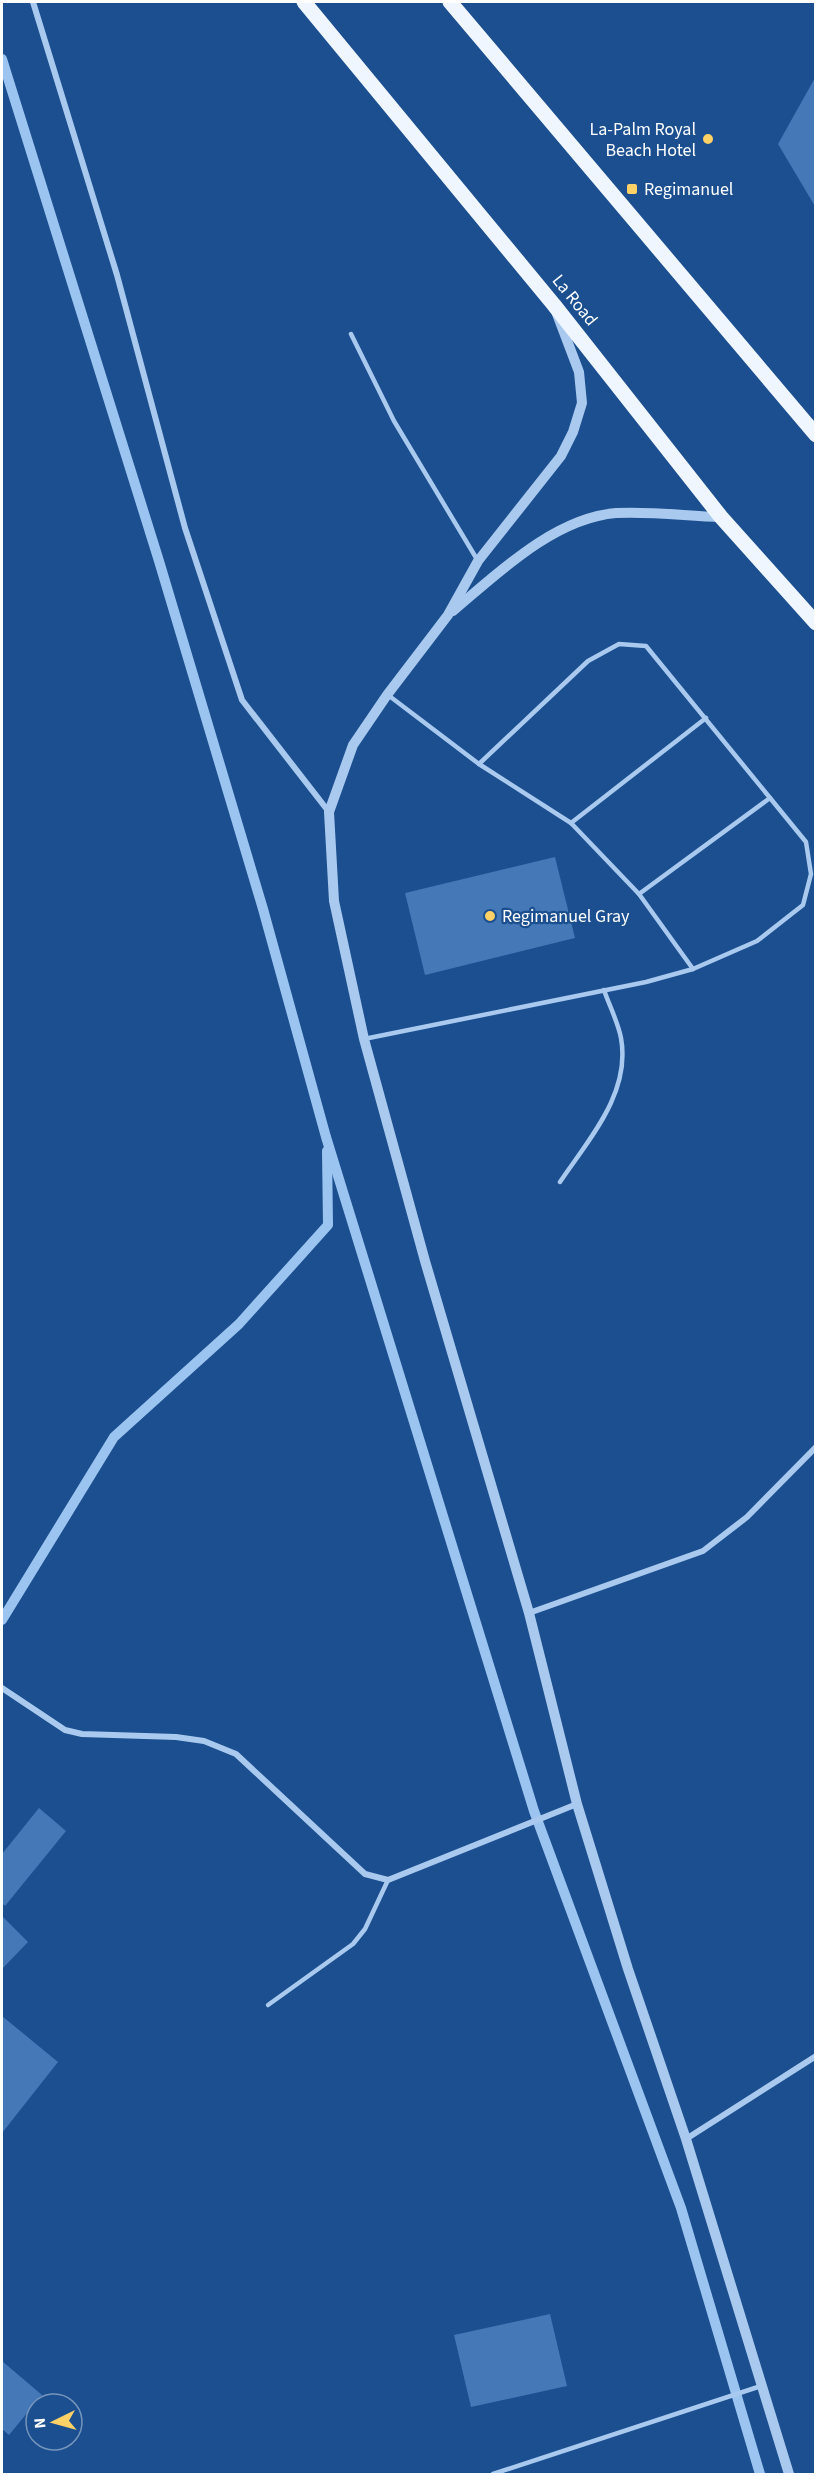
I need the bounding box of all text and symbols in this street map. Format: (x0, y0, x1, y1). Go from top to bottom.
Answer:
place label: La-Palm Royal Beach Hotel (590, 117, 696, 163)
marker: La-Palm Royal Beach Hotel (701, 132, 715, 146)
place label: Regimanuel (644, 177, 733, 202)
marker: Regimanuel (625, 182, 639, 196)
street label: La Road (546, 269, 603, 332)
place label: Regimanuel Gray (502, 904, 630, 929)
marker: Regimanuel Gray (483, 909, 497, 923)
north arrow (24, 2392, 84, 2452)
text: N (29, 2417, 51, 2429)

